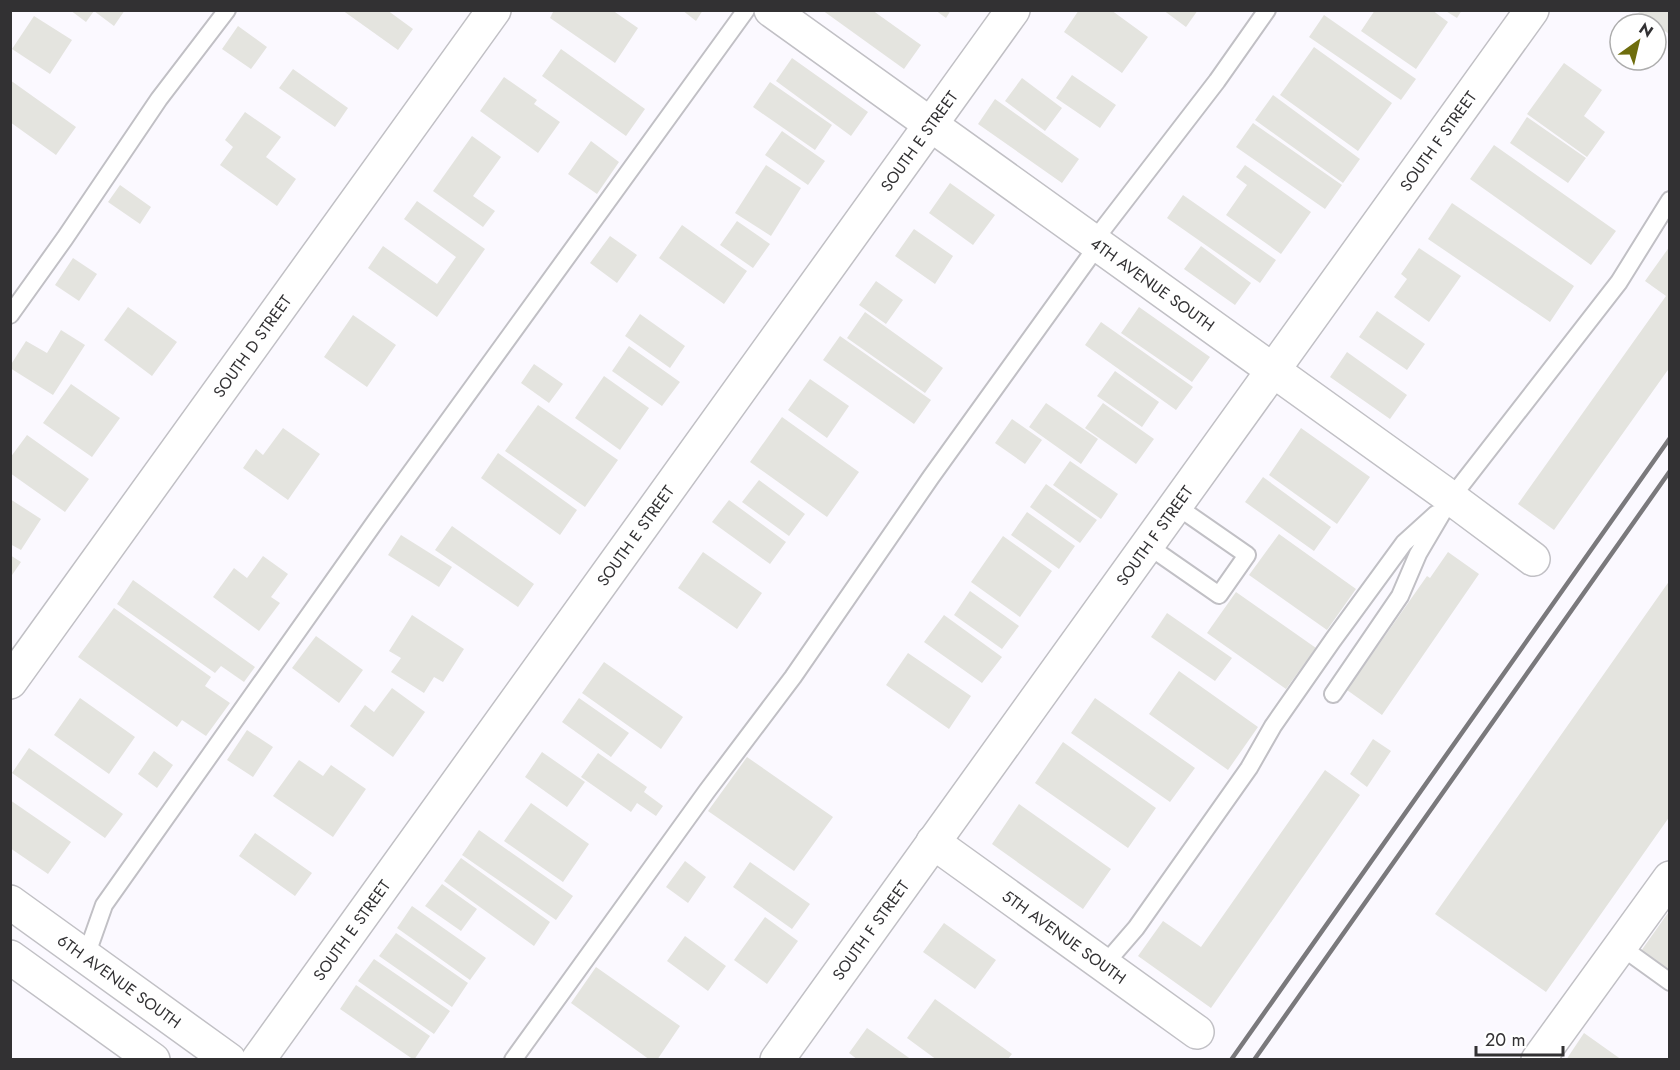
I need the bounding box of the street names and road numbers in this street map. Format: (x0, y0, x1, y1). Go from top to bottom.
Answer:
street label: SOUTH E STREET (875, 86, 964, 196)
street label: SOUTH F STREET (1394, 86, 1482, 196)
street label: 4TH AVENUE SOUTH (1086, 232, 1219, 337)
street label: SOUTH D STREET (208, 290, 297, 402)
street label: SOUTH E STREET (591, 480, 680, 591)
street label: SOUTH F STREET (1111, 481, 1199, 591)
street label: SOUTH E STREET (308, 875, 396, 985)
street label: SOUTH F STREET (827, 875, 915, 985)
street label: 5TH AVENUE SOUTH (998, 885, 1131, 989)
street label: 6TH AVENUE SOUTH (53, 929, 186, 1034)

